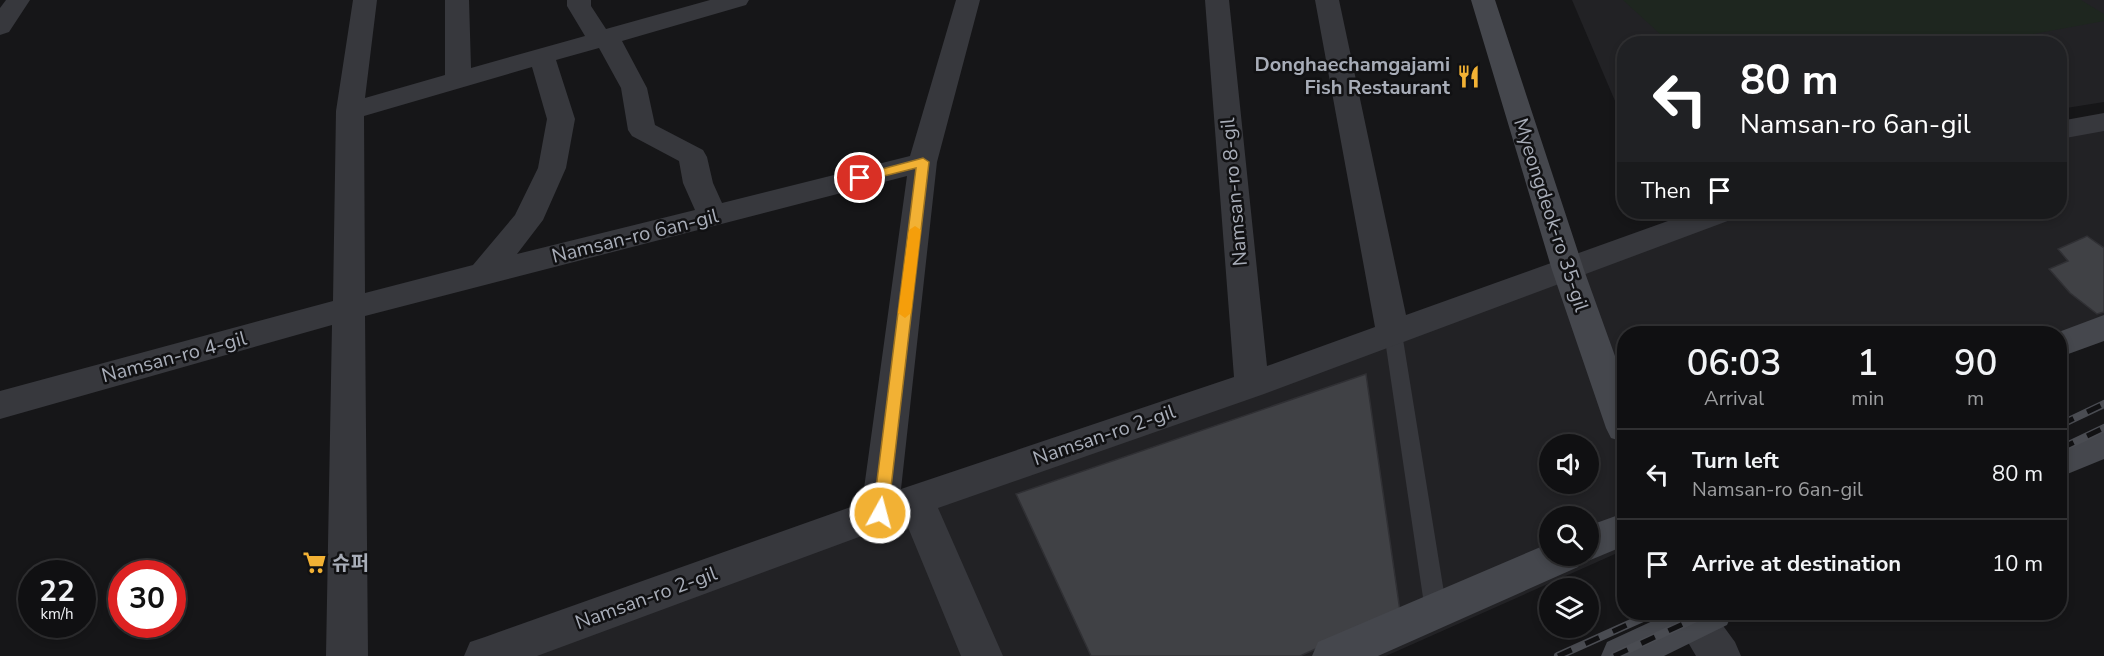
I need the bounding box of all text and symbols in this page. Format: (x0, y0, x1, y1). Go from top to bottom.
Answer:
place label: Donghaechamgajami Fish Restaurant (1255, 51, 1450, 101)
text: 80 m (1740, 52, 1839, 109)
icon: left (1641, 60, 1719, 138)
restaurant icon: Donghaechamgajami Fish Restaurant (1455, 63, 1481, 89)
text: Namsan-ro 6an-gil (1740, 106, 1971, 143)
street label: Myeongdeok-ro 35-gil (1507, 115, 1595, 315)
street label: Namsan-ro 8-gil (1214, 117, 1254, 267)
pin (834, 152, 885, 203)
icon: arrive (843, 161, 876, 194)
icon: arrive (1703, 174, 1736, 207)
text: Then (1641, 176, 1691, 206)
street label: Namsan-ro 6an-gil (549, 202, 721, 270)
street label: Namsan-ro 4-gil (99, 325, 249, 389)
text: 06:03 (1687, 339, 1782, 388)
text: 1 (1857, 339, 1879, 388)
text: 90 (1954, 339, 1997, 388)
text: Arrival (1704, 385, 1764, 412)
text: min (1851, 385, 1884, 412)
text: m (1967, 385, 1984, 412)
street label: Namsan-ro 2-gil (1029, 398, 1179, 472)
map controls (1539, 434, 1599, 638)
button: sound (1539, 434, 1599, 494)
text: Turn left (1692, 446, 1779, 476)
icon: left (1641, 458, 1674, 491)
text: 80 m (1992, 459, 2043, 489)
text: Namsan-ro 6an-gil (1692, 476, 1863, 503)
position arrow (848, 481, 912, 545)
button: search (1539, 506, 1599, 566)
icon: arrive (1641, 548, 1674, 581)
text: Arrive at destination (1692, 549, 1901, 579)
text: 10 m (1992, 549, 2043, 579)
supermarket icon: 슈퍼 (301, 550, 327, 576)
place label: 슈퍼 (332, 550, 369, 577)
speed limit sign: 30 (108, 560, 186, 638)
street label: Namsan-ro 2-gil (571, 560, 721, 636)
text: 22 (39, 571, 75, 612)
button: layers (1539, 578, 1599, 638)
text: km/h (40, 604, 74, 624)

